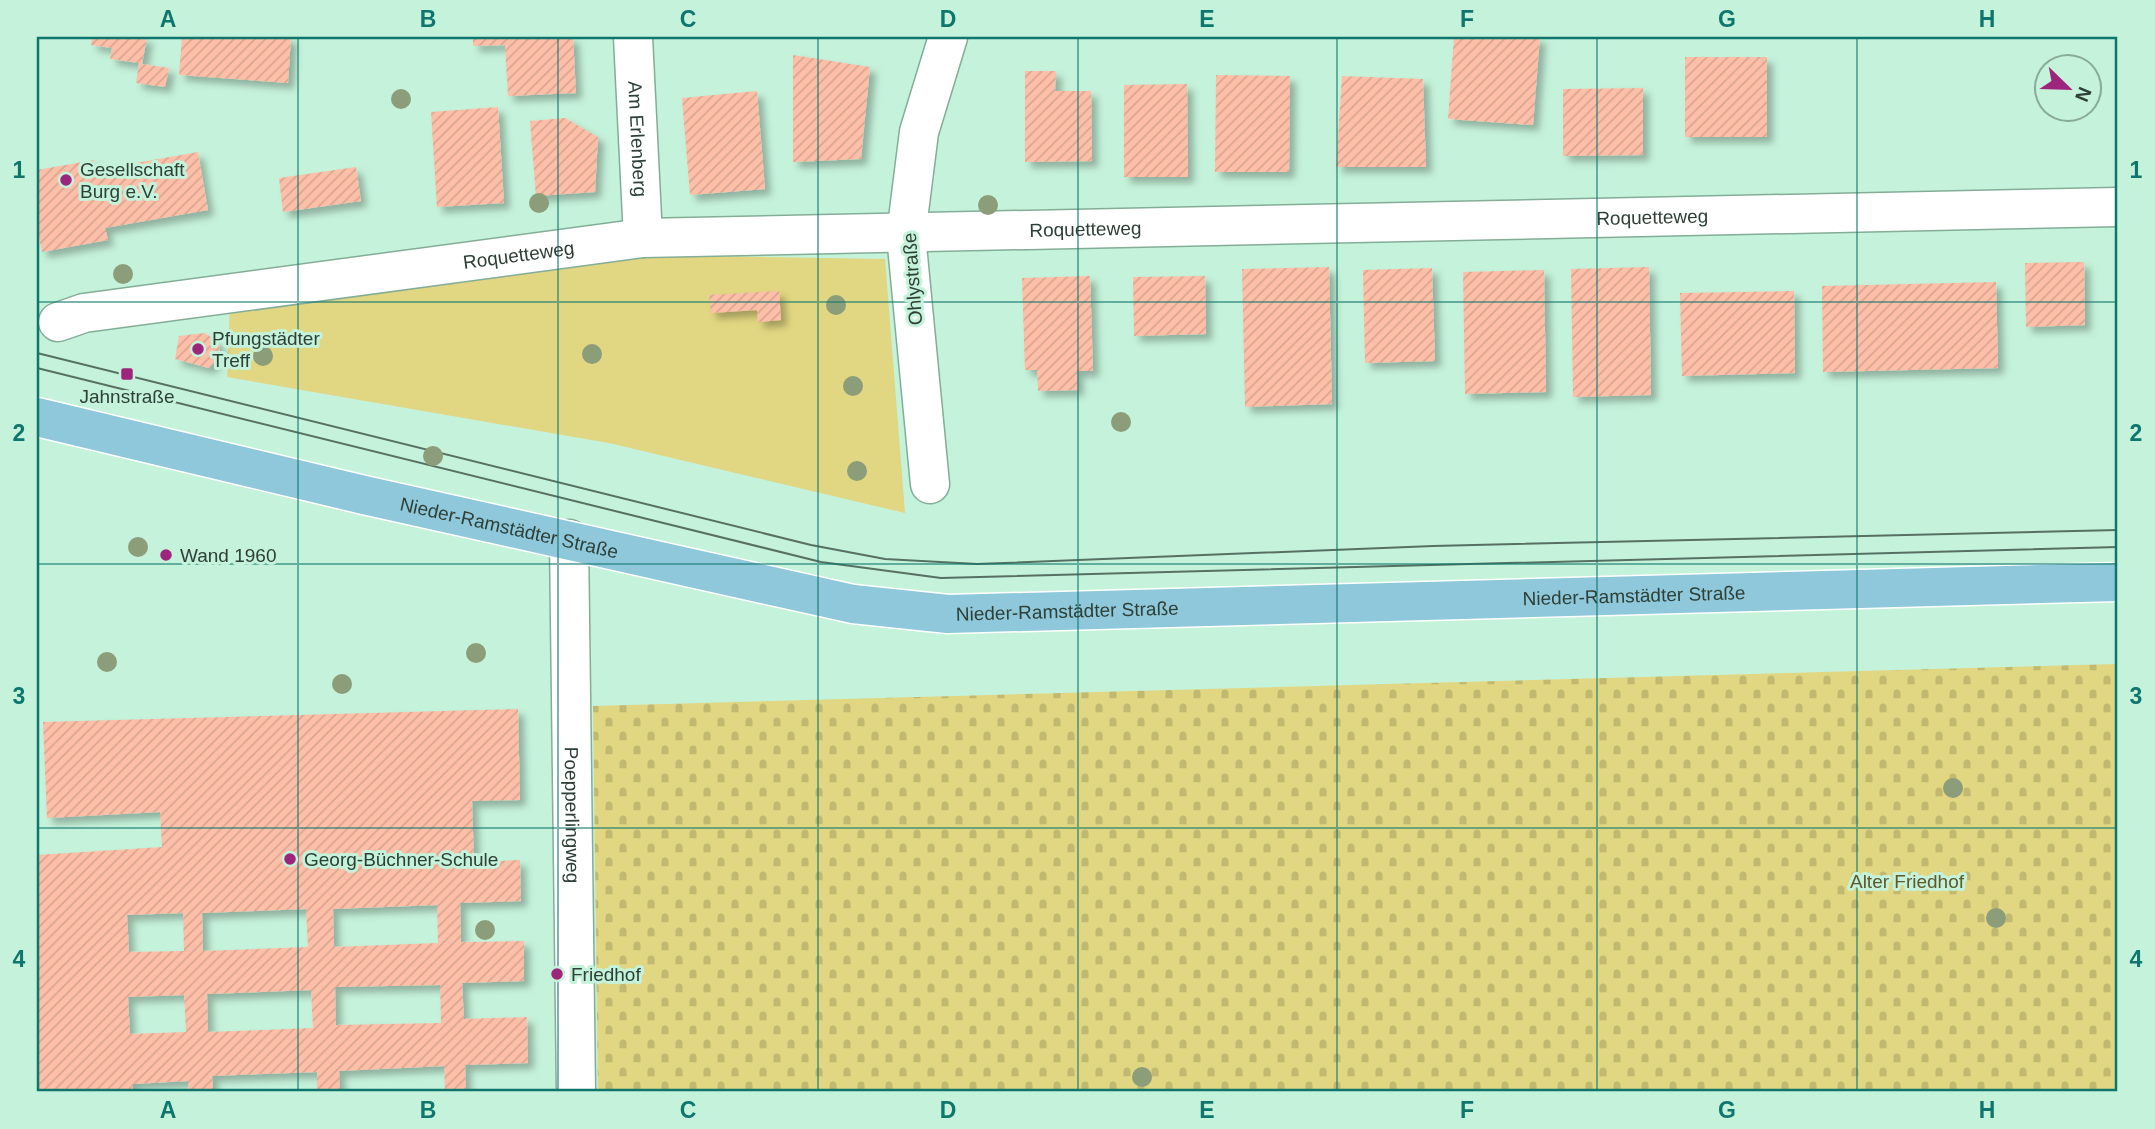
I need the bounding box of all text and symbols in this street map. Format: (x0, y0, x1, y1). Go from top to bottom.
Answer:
text: A (160, 6, 176, 32)
text: B (420, 6, 436, 32)
text: C (680, 6, 696, 32)
text: D (940, 6, 956, 32)
text: E (1199, 6, 1215, 32)
text: F (1460, 6, 1474, 32)
text: G (1718, 6, 1736, 32)
text: H (1979, 6, 1995, 32)
north arrow (2032, 52, 2102, 122)
street label: Am Erlenberg (624, 80, 651, 197)
text: N (2071, 84, 2096, 105)
text: 1 (13, 157, 26, 183)
text: 1 (2130, 157, 2143, 183)
place label: Gesellschaft Burg e.V. (80, 159, 185, 202)
marker: Gesellschaft Burg e.V. (58, 172, 74, 188)
street label: Roquetteweg (1596, 206, 1709, 229)
street label: Roquetteweg (1029, 218, 1142, 241)
street label: Ohlystraße (899, 232, 926, 326)
street label: Roquetteweg (462, 237, 576, 273)
place label: Pfungstädter Treff (212, 328, 320, 371)
marker: Pfungstädter Treff (190, 341, 206, 357)
marker: Jahnstraße (119, 366, 135, 382)
place label: Jahnstraße (79, 386, 175, 407)
text: 2 (13, 420, 25, 446)
text: 2 (2130, 420, 2142, 446)
street label: Nieder-Ramstädter Straße (398, 493, 620, 562)
place label: Wand 1960 (180, 545, 276, 566)
marker: Wand 1960 (158, 547, 174, 563)
street label: Nieder-Ramstädter Straße (1522, 582, 1746, 609)
street label: Nieder-Ramstädter Straße (956, 598, 1179, 625)
text: 3 (13, 683, 25, 709)
text: 3 (2130, 683, 2142, 709)
street label: Poepperlingweg (561, 747, 583, 883)
place label: Georg-Büchner-Schule (304, 849, 498, 870)
marker: Georg-Büchner-Schule (282, 851, 298, 867)
park label: Alter Friedhof (1850, 871, 1965, 892)
text: 4 (13, 946, 26, 972)
text: 4 (2130, 946, 2143, 972)
place label: Friedhof (571, 964, 641, 985)
marker: Friedhof (549, 966, 565, 982)
text: A (160, 1097, 176, 1123)
text: B (420, 1097, 436, 1123)
text: C (680, 1097, 696, 1123)
text: D (940, 1097, 956, 1123)
text: E (1199, 1097, 1215, 1123)
text: F (1460, 1097, 1474, 1123)
text: G (1718, 1097, 1736, 1123)
text: H (1979, 1097, 1995, 1123)

